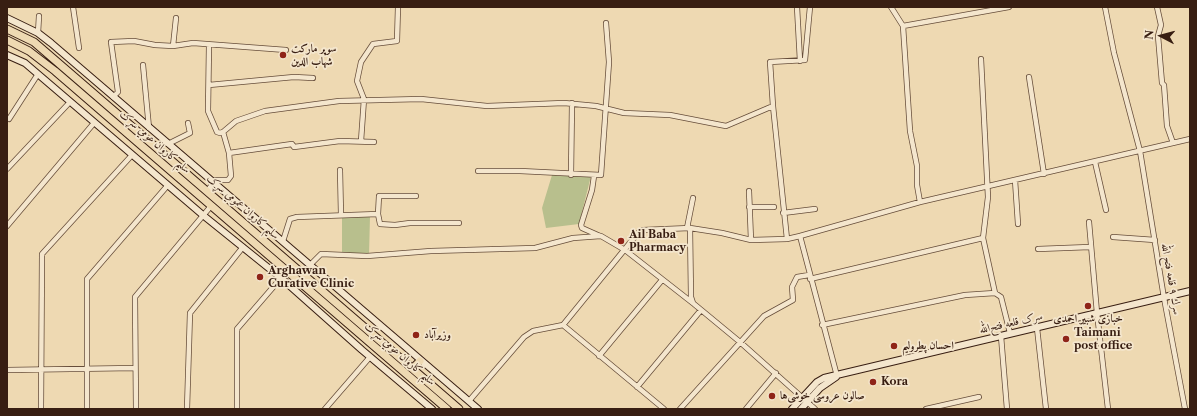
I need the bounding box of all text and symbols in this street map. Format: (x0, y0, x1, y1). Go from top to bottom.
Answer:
north arrow (1141, 16, 1181, 56)
text: N (1142, 29, 1157, 40)
place label: سوپر مارکت شهاب الدین (291, 42, 337, 68)
marker: سوپر مارکت شهاب الدین (278, 50, 288, 60)
street label: سلیم کاروان عومي سړک (117, 108, 193, 176)
street label: سلیم کاروان عمومي سړک (204, 172, 282, 242)
place label: Ail Baba Pharmacy (629, 228, 686, 254)
marker: Ail Baba Pharmacy (616, 236, 626, 246)
street label: سرك ٩ قلعه فتح الله (1158, 242, 1184, 316)
place label: Arghawan Curative Clinic (268, 264, 354, 290)
marker: Arghawan Curative Clinic (255, 272, 265, 282)
marker: خبازی شبیر احمدی (1083, 301, 1093, 311)
street label: سرک قلعه فتح‌الله (978, 309, 1044, 337)
place label: خبازی شبیر احمدی (1053, 312, 1123, 326)
street label: سلیم کاروان عومي سړک (362, 320, 438, 388)
place label: Taimani post office (1074, 326, 1132, 352)
place label: وزیرآباد (424, 328, 451, 342)
marker: وزیرآباد (411, 330, 421, 340)
marker: Taimani post office (1061, 334, 1071, 344)
place label: احسان پطرولیم (902, 339, 954, 353)
marker: احسان پطرولیم (889, 341, 899, 351)
place label: Kora (881, 375, 908, 389)
marker: Kora (868, 377, 878, 387)
place label: صالون عروسی خوشی‌ها (780, 389, 865, 403)
marker: صالون عروسی خوشی‌ها (767, 391, 777, 401)

